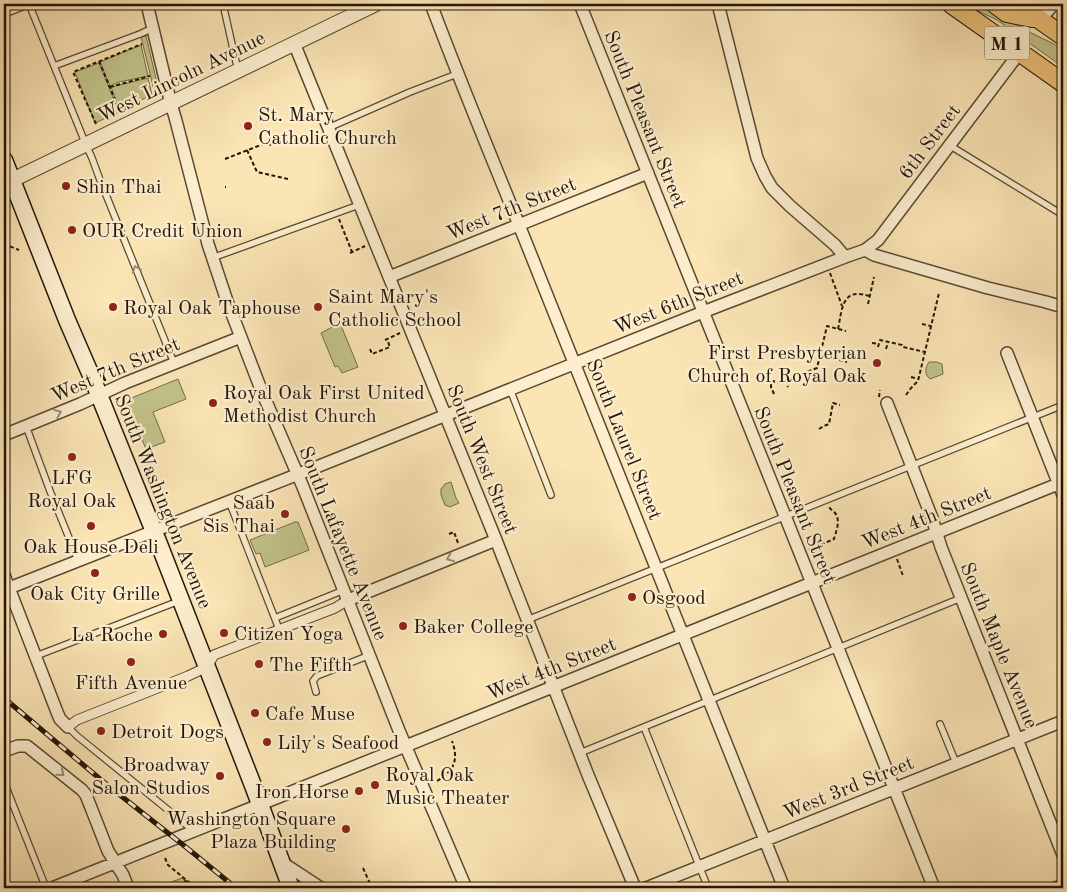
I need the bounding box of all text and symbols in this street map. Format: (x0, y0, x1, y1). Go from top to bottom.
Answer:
road number: M 1 (984, 26, 1030, 59)
street label: South Pleasant Street (599, 28, 689, 211)
street label: West Lincoln Avenue (95, 29, 269, 127)
street label: 6th Street (896, 101, 965, 183)
place label: St. Mary Catholic Church (258, 106, 397, 149)
marker: St. Mary Catholic Church (242, 120, 254, 132)
street label: West 7th Street (444, 175, 579, 245)
place label: Shin Thai (76, 178, 162, 198)
marker: Shin Thai (60, 180, 72, 192)
place label: OUR Credit Union (82, 222, 243, 242)
marker: OUR Credit Union (66, 224, 78, 236)
one-way arrow (131, 266, 141, 274)
street label: West 6th Street (611, 269, 746, 339)
place label: Saint Mary's Catholic School (328, 288, 461, 331)
place label: Royal Oak Taphouse (123, 299, 301, 319)
marker: Royal Oak Taphouse (107, 301, 119, 313)
marker: Saint Mary's Catholic School (312, 301, 324, 313)
street label: West 7th Street (48, 335, 183, 407)
place label: First Presbyterian Church of Royal Oak (687, 344, 867, 387)
street label: South Laurel Street (582, 356, 665, 523)
marker: First Presbyterian Church of Royal Oak (871, 357, 883, 369)
street label: South West Street (442, 382, 520, 537)
place label: Royal Oak First United Methodist Church (223, 384, 425, 427)
street label: South Washington Avenue (110, 392, 214, 612)
marker: Royal Oak First United Methodist Church (207, 397, 219, 409)
street label: South Pleasant Street (749, 404, 839, 587)
one-way arrow (53, 409, 62, 419)
street label: South Lafayette Avenue (294, 444, 390, 644)
marker: LFG Royal Oak (66, 451, 78, 463)
place label: LFG Royal Oak (27, 469, 117, 512)
street label: West 4th Street (859, 484, 994, 554)
place label: Saab Sis Thai (202, 494, 275, 537)
marker: Saab Sis Thai (279, 508, 291, 520)
marker: Oak House Deli (85, 520, 97, 532)
place label: Oak House Deli (23, 538, 159, 558)
one-way arrow (446, 552, 455, 562)
street label: South Maple Avenue (956, 560, 1041, 732)
marker: Oak City Grille (89, 567, 101, 579)
place label: Oak City Grille (30, 585, 160, 605)
place label: Osgood (642, 589, 706, 609)
marker: Osgood (626, 591, 638, 603)
place label: Baker College (413, 618, 533, 638)
marker: Baker College (397, 620, 409, 632)
place label: Citizen Yoga (234, 625, 343, 645)
place label: La Roche (71, 626, 153, 646)
marker: Citizen Yoga (218, 627, 230, 639)
marker: La Roche (157, 628, 169, 640)
street label: West 4th Street (484, 635, 619, 705)
marker: Fifth Avenue (125, 656, 137, 668)
place label: The Fifth (269, 656, 352, 676)
marker: The Fifth (253, 658, 265, 670)
place label: Fifth Avenue (75, 674, 187, 694)
place label: Cafe Muse (265, 705, 355, 725)
marker: Cafe Muse (249, 707, 261, 719)
place label: Detroit Dogs (111, 723, 224, 743)
marker: Detroit Dogs (95, 725, 107, 737)
place label: Lily's Seafood (277, 734, 399, 754)
marker: Lily's Seafood (261, 736, 273, 748)
street label: West 3rd Street (781, 754, 917, 824)
place label: Broadway Salon Studios (91, 756, 210, 799)
place label: Royal Oak Music Theater (385, 766, 509, 809)
one-way arrow (56, 767, 65, 776)
marker: Broadway Salon Studios (214, 770, 226, 782)
marker: Royal Oak Music Theater (369, 779, 381, 791)
place label: Iron Horse (255, 783, 349, 803)
marker: Iron Horse (353, 785, 365, 797)
place label: Washington Square Plaza Building (166, 810, 336, 853)
marker: Washington Square Plaza Building (340, 823, 352, 835)

